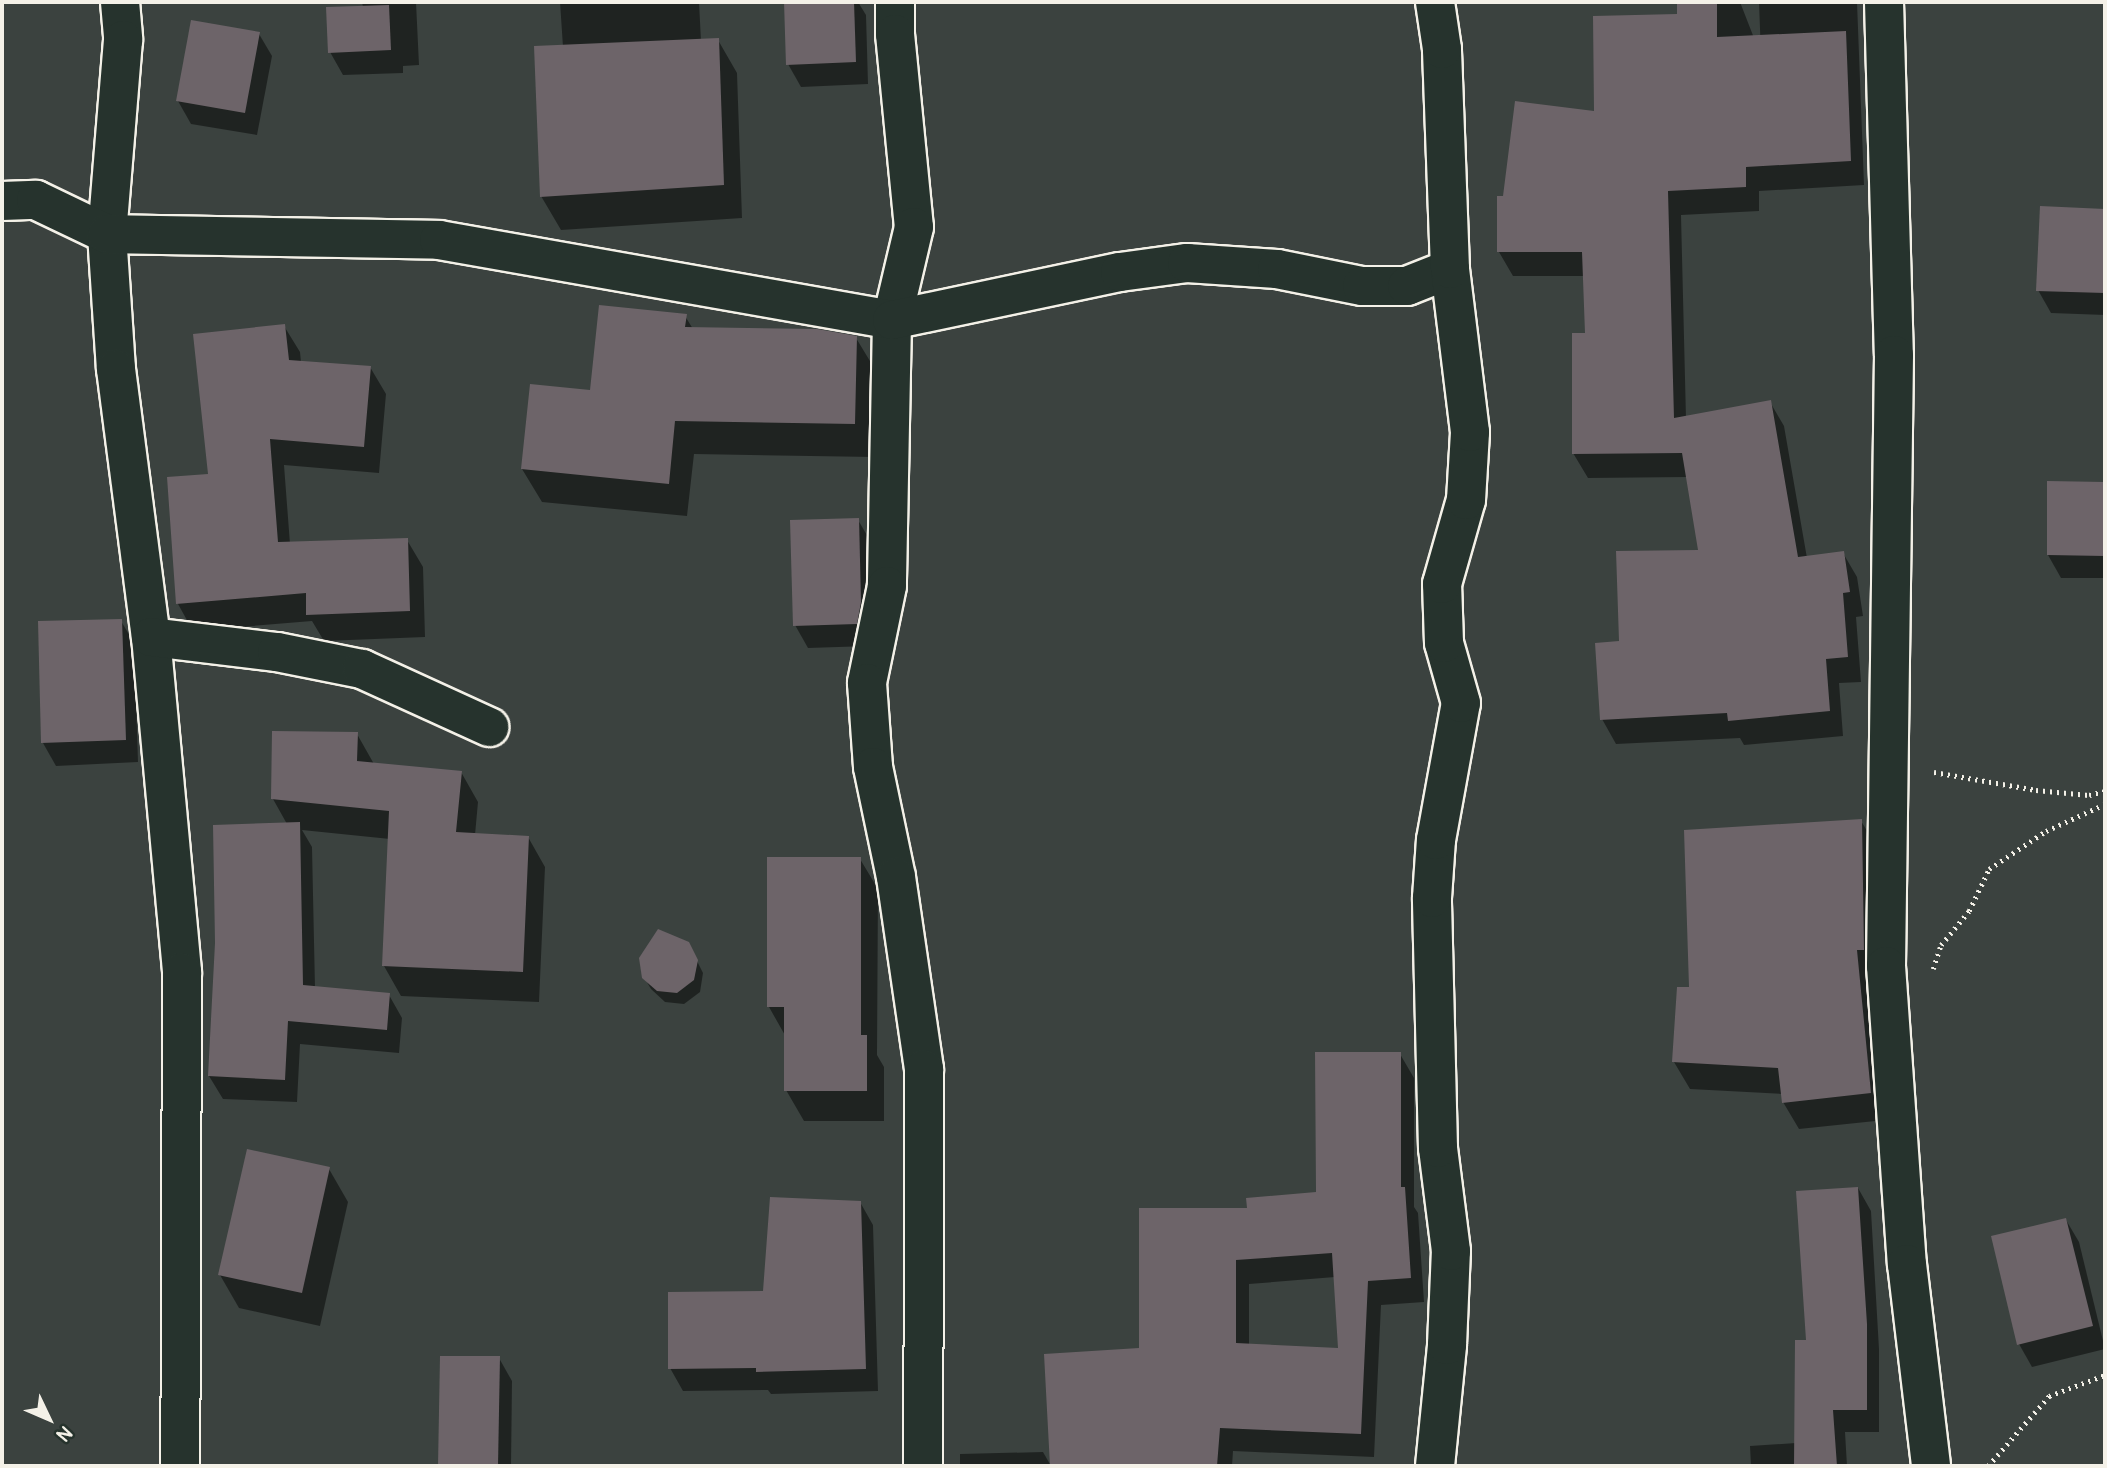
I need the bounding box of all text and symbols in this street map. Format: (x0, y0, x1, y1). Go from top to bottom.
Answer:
north arrow (14, 1384, 84, 1454)
text: N (51, 1421, 77, 1447)

